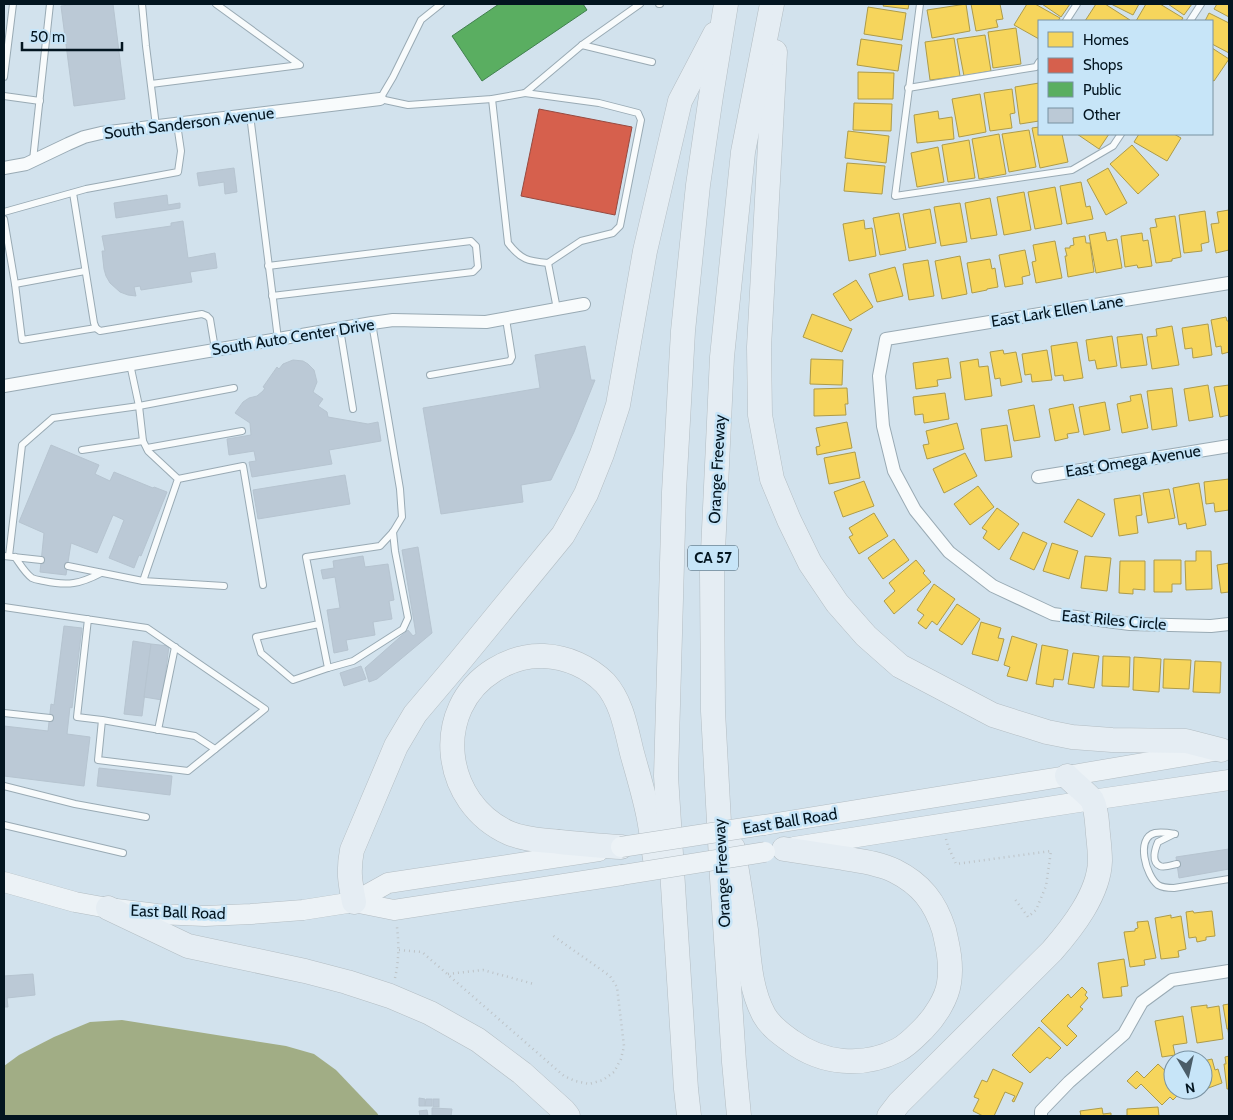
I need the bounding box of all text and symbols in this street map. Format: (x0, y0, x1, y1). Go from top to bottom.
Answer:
scale bar (22, 20, 122, 52)
legend (1038, 20, 1213, 135)
text: 50 m (30, 28, 65, 46)
text: Homes (1083, 31, 1129, 49)
text: Shops (1083, 56, 1123, 74)
text: Public (1083, 81, 1121, 99)
street label: South Sanderson Avenue (103, 103, 275, 143)
text: Other (1083, 106, 1120, 124)
street label: East Lark Ellen Lane (990, 291, 1124, 331)
street label: South Auto Center Drive (210, 315, 376, 359)
street label: Orange Freeway (705, 414, 729, 524)
street label: East Omega Avenue (1064, 441, 1202, 481)
road number: CA 57 (688, 546, 738, 570)
street label: East Riles Circle (1061, 606, 1167, 634)
street label: East Ball Road (741, 804, 839, 838)
street label: Orange Freeway (710, 818, 734, 928)
street label: East Ball Road (130, 901, 226, 923)
north arrow (1163, 1050, 1213, 1100)
text: N (1184, 1078, 1196, 1098)

